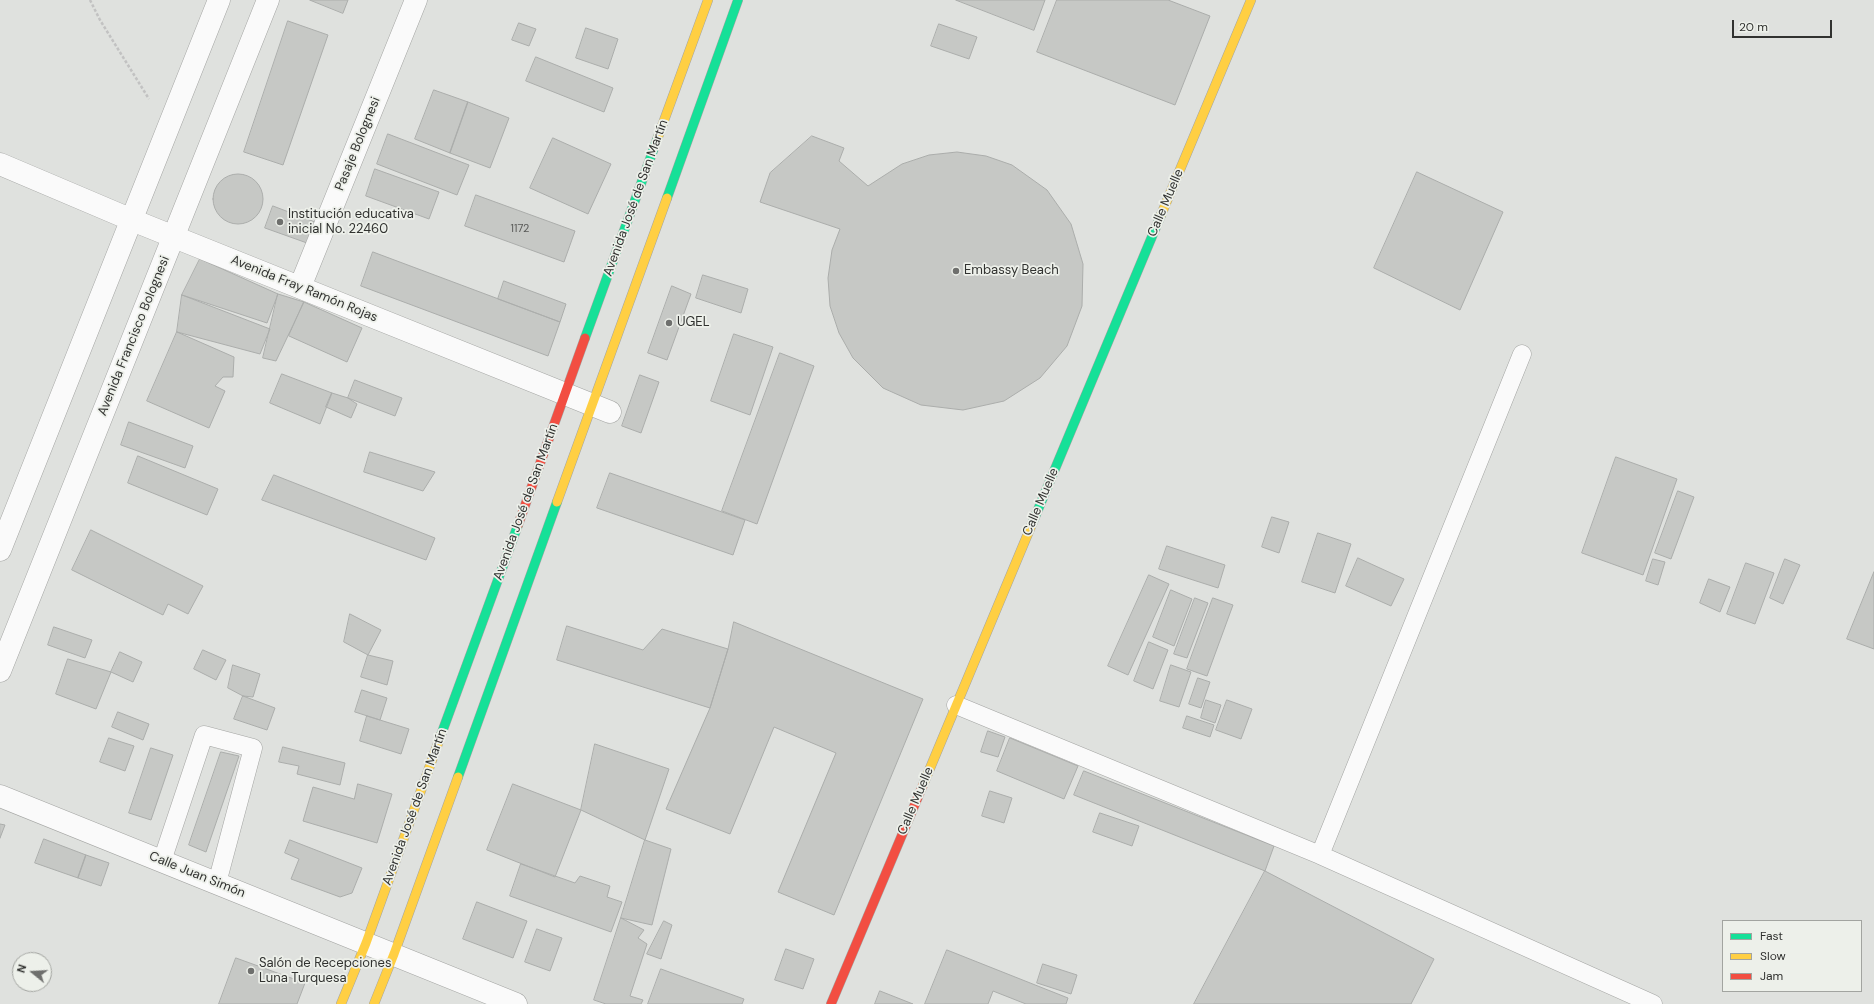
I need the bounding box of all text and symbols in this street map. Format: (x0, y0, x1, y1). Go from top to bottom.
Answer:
scale bar (1734, 12, 1834, 38)
text: 20 m (1739, 19, 1768, 35)
street label: Pasaje Bolognesi (332, 95, 384, 193)
street label: Avenida José de San Martín (600, 118, 672, 278)
street label: Calle Muelle (1145, 167, 1187, 239)
place label: Institución educativa inicial No. 22460 (288, 207, 414, 238)
marker: Institución educativa inicial No. 22460 (275, 217, 285, 227)
house number: 1172 (511, 222, 529, 236)
street label: Avenida Fray Ramón Rojas (228, 252, 380, 326)
street label: Avenida Francisco Bolognesi (95, 254, 173, 418)
place label: Embassy Beach (964, 263, 1059, 279)
marker: Embassy Beach (951, 266, 961, 276)
place label: UGEL (677, 315, 710, 331)
marker: UGEL (664, 318, 674, 328)
street label: Avenida José de San Martín (490, 422, 562, 582)
street label: Calle Muelle (1020, 466, 1062, 538)
street label: Avenida José de San Martín (379, 727, 451, 887)
street label: Calle Muelle (895, 765, 937, 837)
street label: Calle Juan Simón (147, 849, 247, 901)
legend (1722, 920, 1862, 992)
text: Fast (1760, 928, 1783, 944)
text: Slow (1760, 948, 1786, 964)
north arrow (12, 952, 52, 992)
place label: Salón de Recepciones Luna Turquesa (259, 956, 391, 987)
text: N (14, 963, 29, 975)
marker: Salón de Recepciones Luna Turquesa (246, 966, 256, 976)
text: Jam (1760, 968, 1783, 984)

